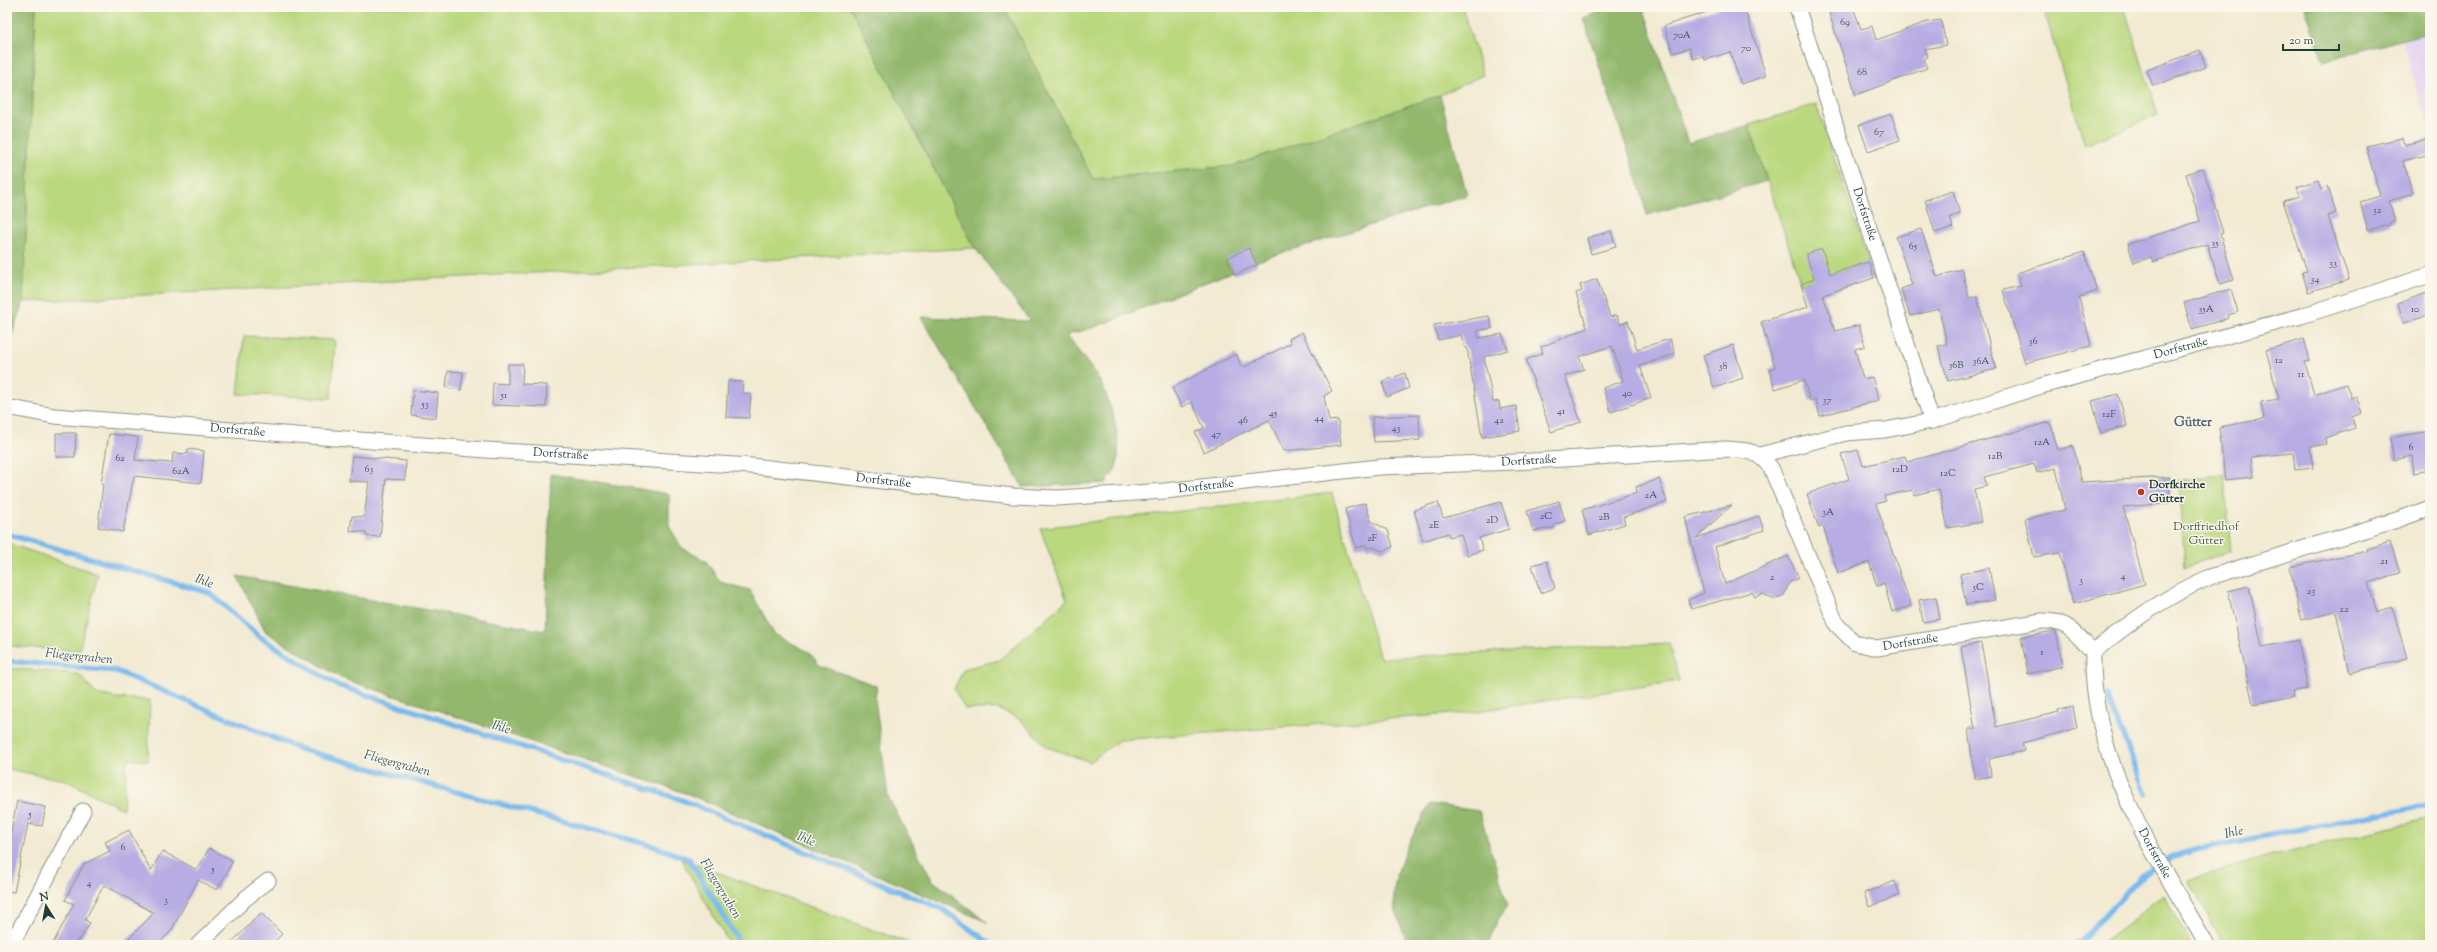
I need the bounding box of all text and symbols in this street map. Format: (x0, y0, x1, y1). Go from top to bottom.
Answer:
house number: 69 (1840, 15, 1850, 30)
scale bar (2283, 26, 2339, 52)
house number: 70A (1673, 28, 1691, 43)
text: 20 m (2289, 32, 2314, 50)
house number: 70 (1741, 41, 1751, 56)
house number: 68 (1857, 65, 1867, 80)
house number: 67 (1874, 125, 1884, 140)
street label: Dorfstraße (1847, 185, 1882, 244)
house number: 32 (2373, 203, 2382, 218)
house number: 35 (2211, 236, 2219, 251)
house number: 65 (1909, 239, 1918, 254)
house number: 33 (2329, 256, 2337, 271)
house number: 34 (2310, 272, 2320, 287)
house number: 35A (2198, 302, 2214, 317)
house number: 10 (2411, 302, 2419, 317)
street label: Dorfstraße (2152, 332, 2210, 364)
house number: 36 (2029, 334, 2037, 349)
house number: 12 (2275, 353, 2283, 368)
house number: 36A (1973, 354, 1989, 369)
house number: 36B (1948, 358, 1964, 373)
house number: 38 (1718, 359, 1728, 374)
house number: 11 (2298, 367, 2305, 382)
house number: 40 (1622, 386, 1632, 401)
house number: 51 (500, 388, 508, 403)
house number: 37 (1822, 393, 1832, 408)
house number: 53 (420, 397, 429, 412)
house number: 41 (1557, 404, 1566, 419)
house number: 45 (1269, 406, 1278, 421)
house number: 12F (2102, 407, 2116, 422)
house number: 44 (1314, 411, 1324, 426)
house number: 46 (1238, 413, 1248, 428)
house number: 42 (1494, 413, 1504, 428)
district label: Gütter (2174, 414, 2212, 432)
street label: Dorfstraße (209, 419, 266, 442)
house number: 43 (1391, 421, 1401, 436)
house number: 47 (1211, 427, 1221, 442)
house number: 12A (2034, 435, 2050, 450)
house number: 6 (2409, 440, 2414, 455)
street label: Dorfstraße (532, 444, 589, 465)
house number: 12B (1988, 449, 2003, 464)
street label: Dorfstraße (1501, 450, 1558, 471)
house number: 62 (115, 451, 125, 466)
house number: 63 (364, 462, 374, 477)
house number: 12D (1892, 462, 1908, 477)
house number: 62A (172, 464, 190, 479)
house number: 12C (1940, 466, 1956, 481)
street label: Dorfstraße (855, 469, 912, 493)
street label: Dorfstraße (1177, 474, 1235, 498)
place label: Dorfkirche Gütter (2148, 476, 2206, 508)
marker: Dorfkirche Gütter (2136, 487, 2146, 497)
house number: 2A (1645, 488, 1657, 503)
house number: 3A (1822, 505, 1834, 520)
house number: 2C (1540, 509, 1552, 524)
house number: 2B (1599, 510, 1610, 525)
house number: 2D (1486, 513, 1498, 528)
house number: 2E (1429, 518, 1439, 533)
park label: Dorffriedhof Gütter (2173, 518, 2240, 550)
house number: 2F (1367, 531, 1378, 546)
house number: 21 (2380, 554, 2389, 569)
house number: 4 (2120, 569, 2126, 584)
water label: Ihle (192, 570, 216, 594)
house number: 2 (1770, 570, 1775, 585)
house number: 3 (2079, 573, 2083, 588)
house number: 3C (1972, 580, 1984, 595)
house number: 23 (2307, 584, 2315, 599)
house number: 22 (2339, 602, 2349, 617)
street label: Dorfstraße (1882, 629, 1940, 656)
water label: Fliegergraben (44, 644, 114, 670)
house number: 1 (2040, 645, 2044, 660)
water label: Ihle (489, 717, 513, 739)
water label: Fliegergraben (362, 747, 432, 782)
house number: 5 (27, 807, 32, 822)
water label: Ihle (2223, 822, 2245, 844)
street label: Dorfstraße (2133, 825, 2176, 883)
water label: Ihle (794, 828, 818, 852)
house number: 6 (121, 840, 126, 855)
water label: Fliegergraben (695, 855, 745, 923)
house number: 5 (210, 862, 215, 877)
house number: 4 (86, 876, 92, 891)
north arrow (26, 886, 66, 926)
text: N (37, 888, 50, 906)
house number: 3 (164, 893, 168, 908)

